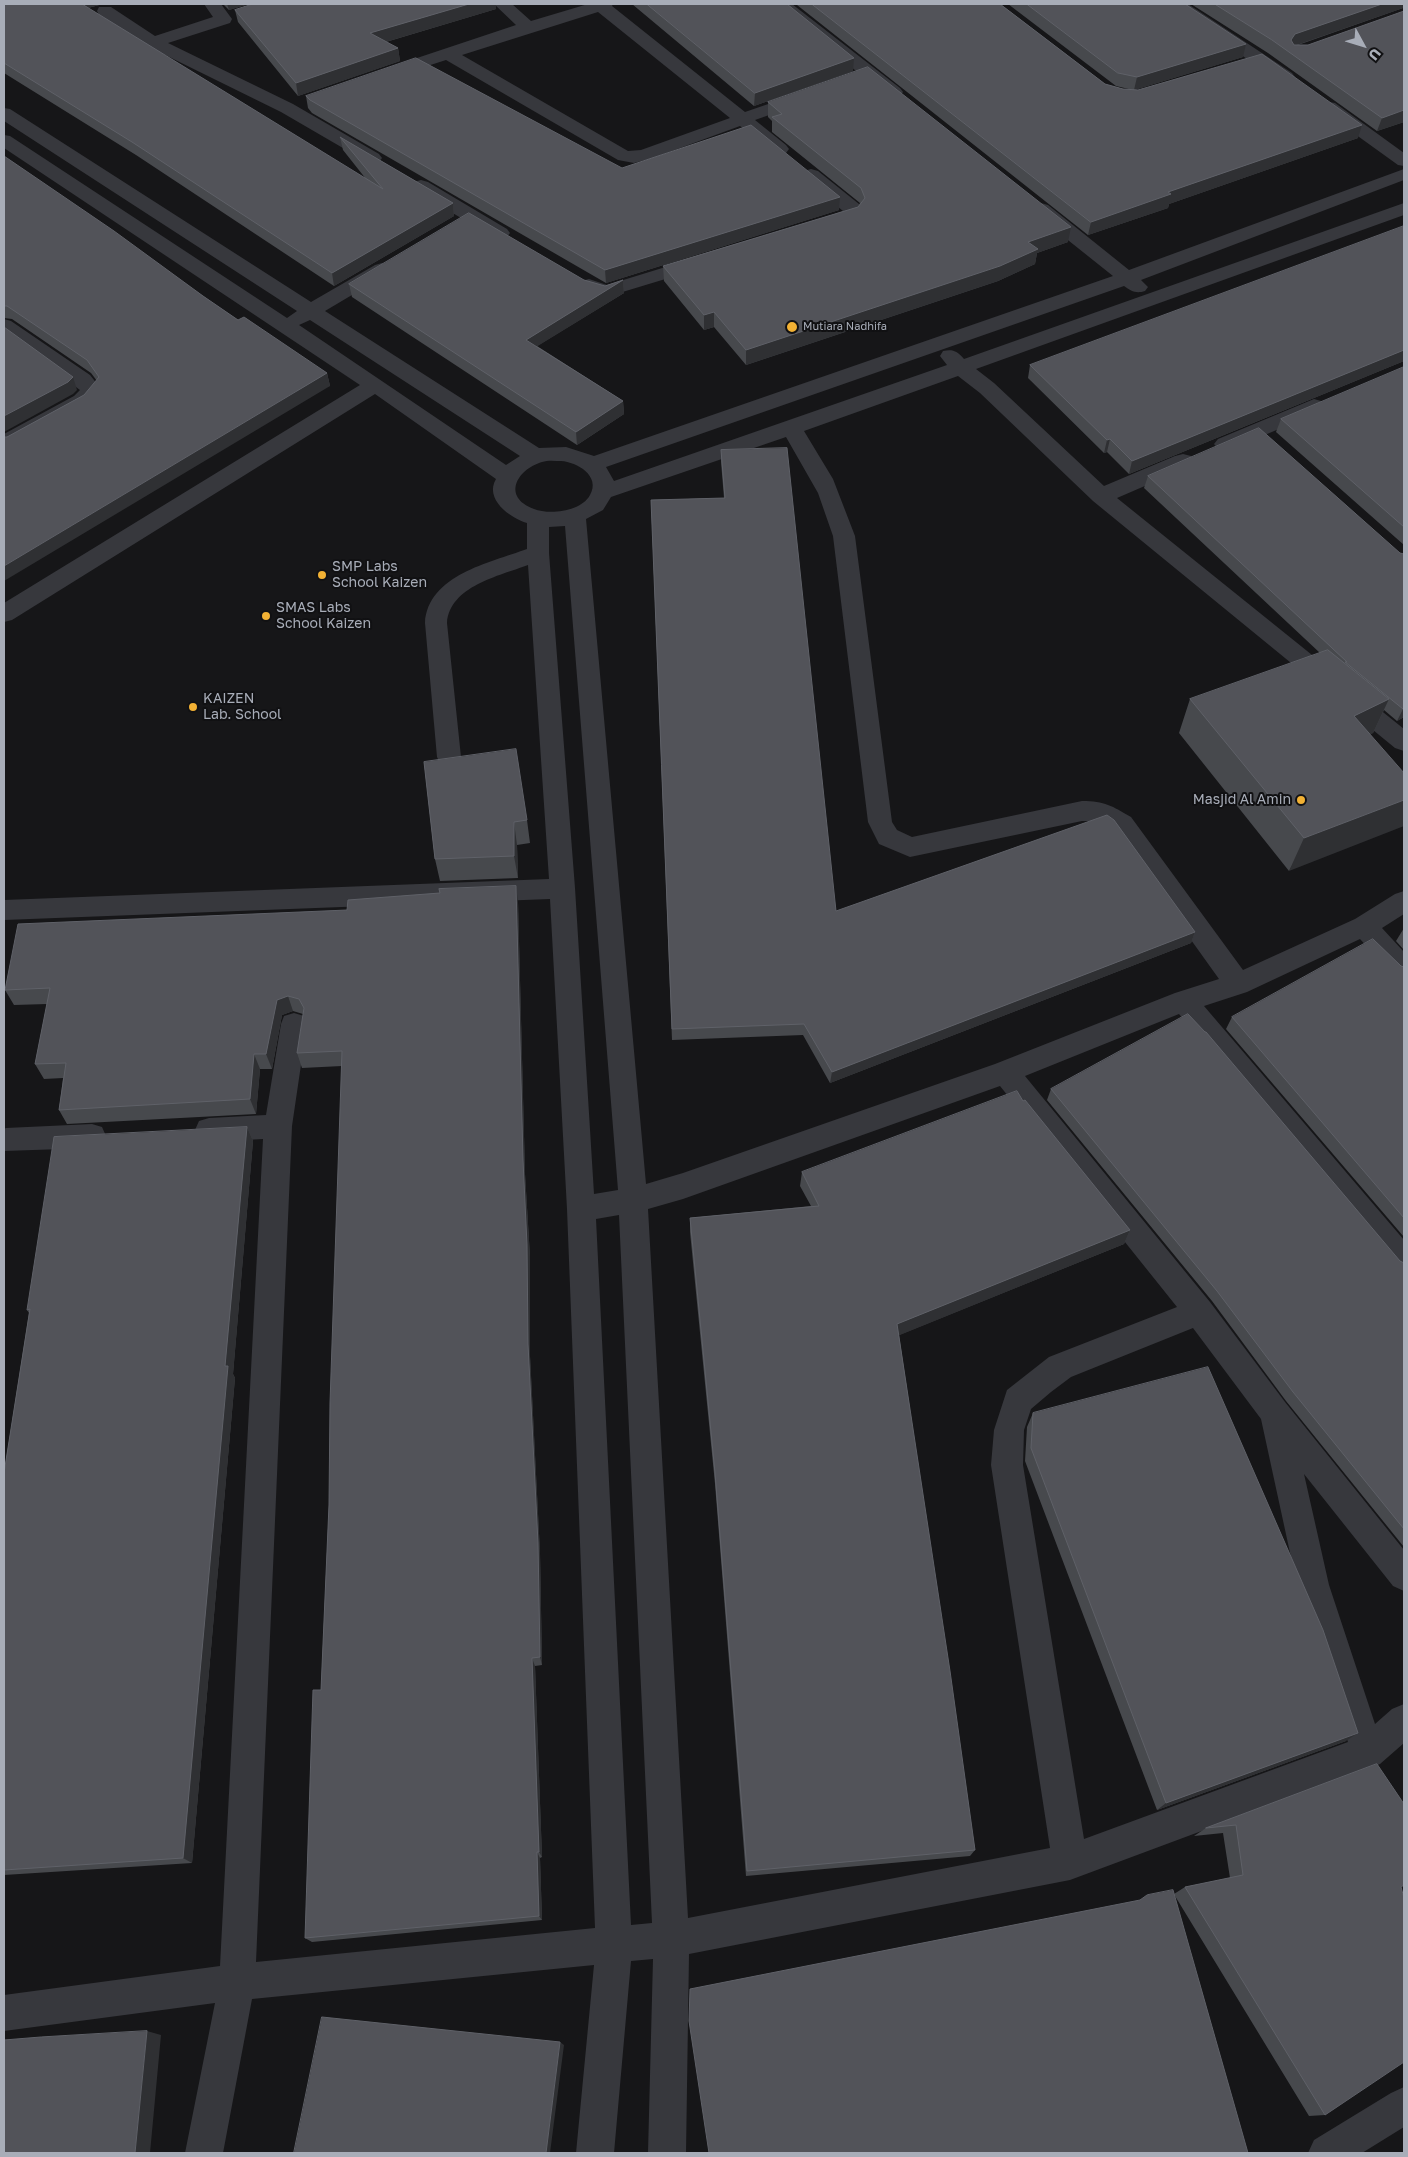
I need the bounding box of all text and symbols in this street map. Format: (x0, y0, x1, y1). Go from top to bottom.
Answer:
north arrow (1338, 20, 1388, 70)
text: U (1365, 45, 1385, 64)
marker: Mutiara Nadhifa (785, 320, 799, 334)
place label: Mutiara Nadhifa (803, 320, 887, 334)
place label: SMP Labs School Kaizen (332, 559, 427, 592)
marker: SMP Labs School Kaizen (316, 569, 328, 581)
place label: SMAS Labs School Kaizen (276, 600, 371, 632)
marker: SMAS Labs School Kaizen (260, 610, 272, 622)
place label: KAIZEN Lab. School (203, 691, 282, 724)
marker: KAIZEN Lab. School (187, 701, 199, 713)
place label: Masjid Al Amin (1193, 792, 1291, 808)
marker: Masjid Al Amin (1295, 794, 1307, 806)

